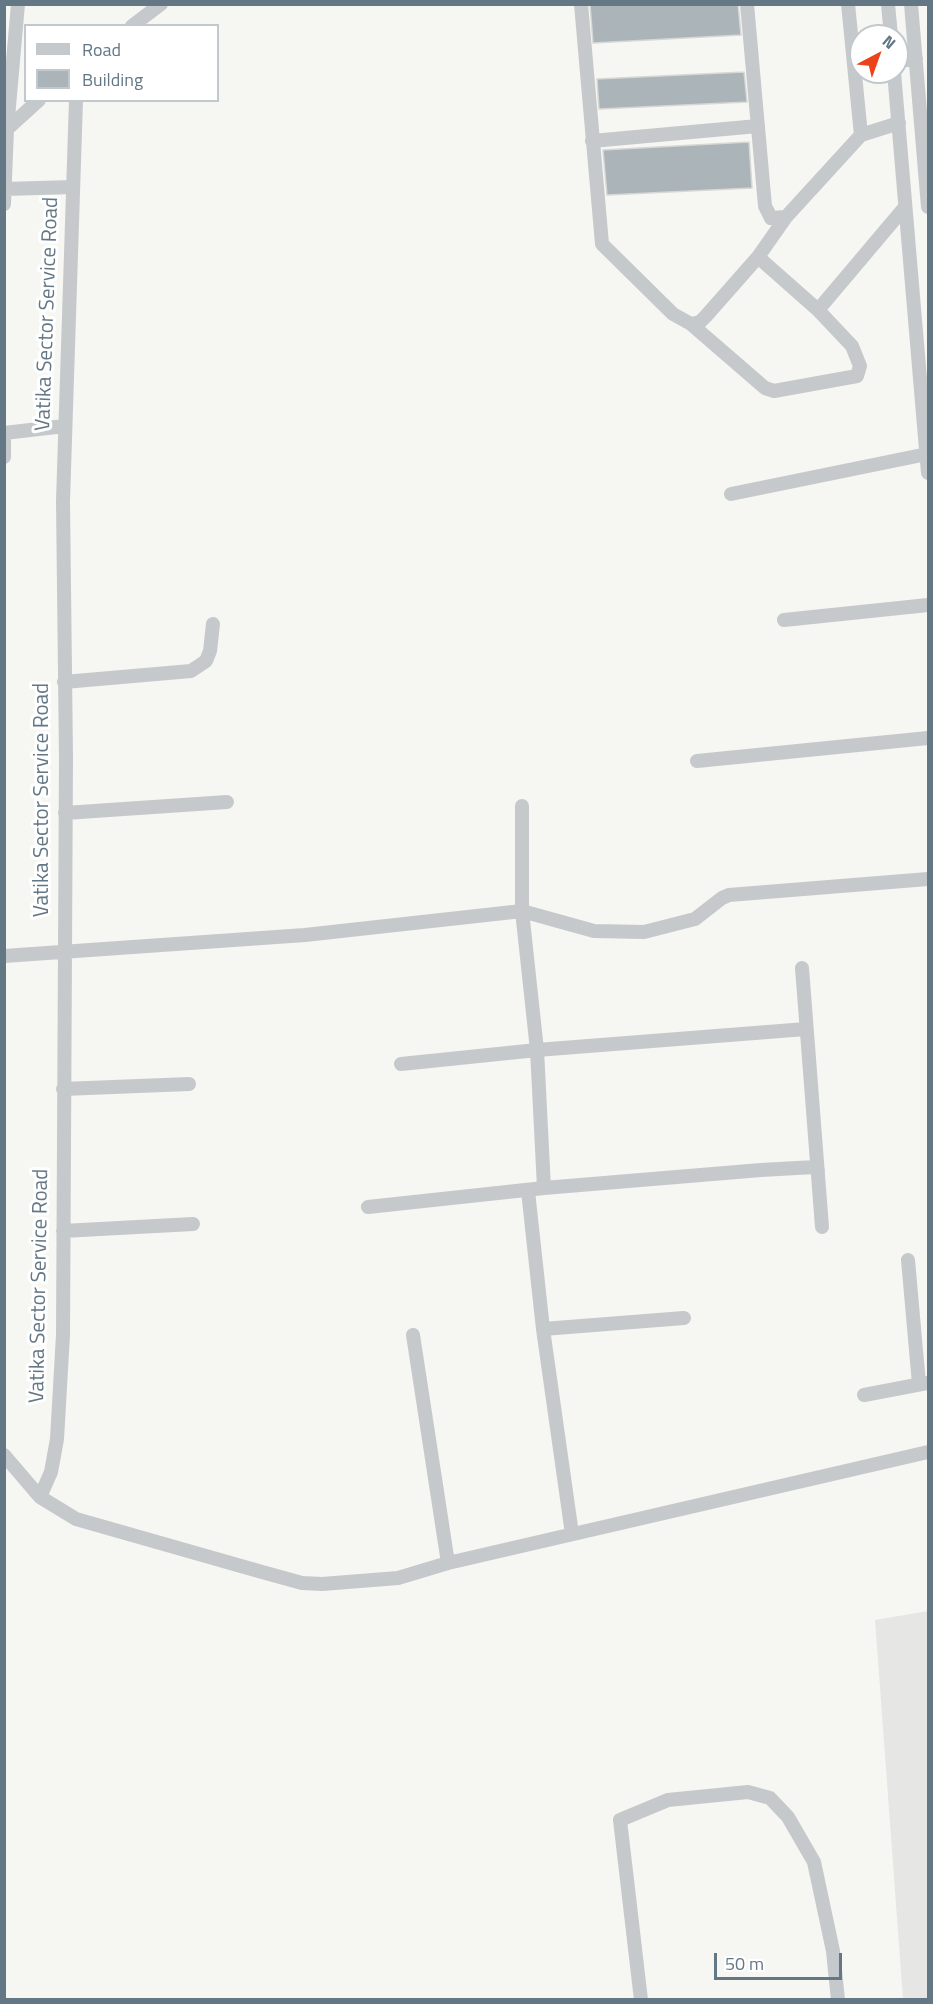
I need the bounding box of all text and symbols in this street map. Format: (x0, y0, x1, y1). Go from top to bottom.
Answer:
legend (24, 24, 219, 102)
north arrow (849, 24, 909, 84)
text: N (877, 29, 902, 55)
text: Road (82, 36, 121, 63)
text: Building (82, 66, 143, 93)
street label: Vatika Sector Service Road (31, 196, 65, 432)
street label: Vatika Sector Service Road (30, 683, 56, 917)
street label: Vatika Sector Service Road (25, 1169, 55, 1403)
scale bar (717, 1941, 844, 1979)
text: 50 m (725, 1950, 764, 1977)

